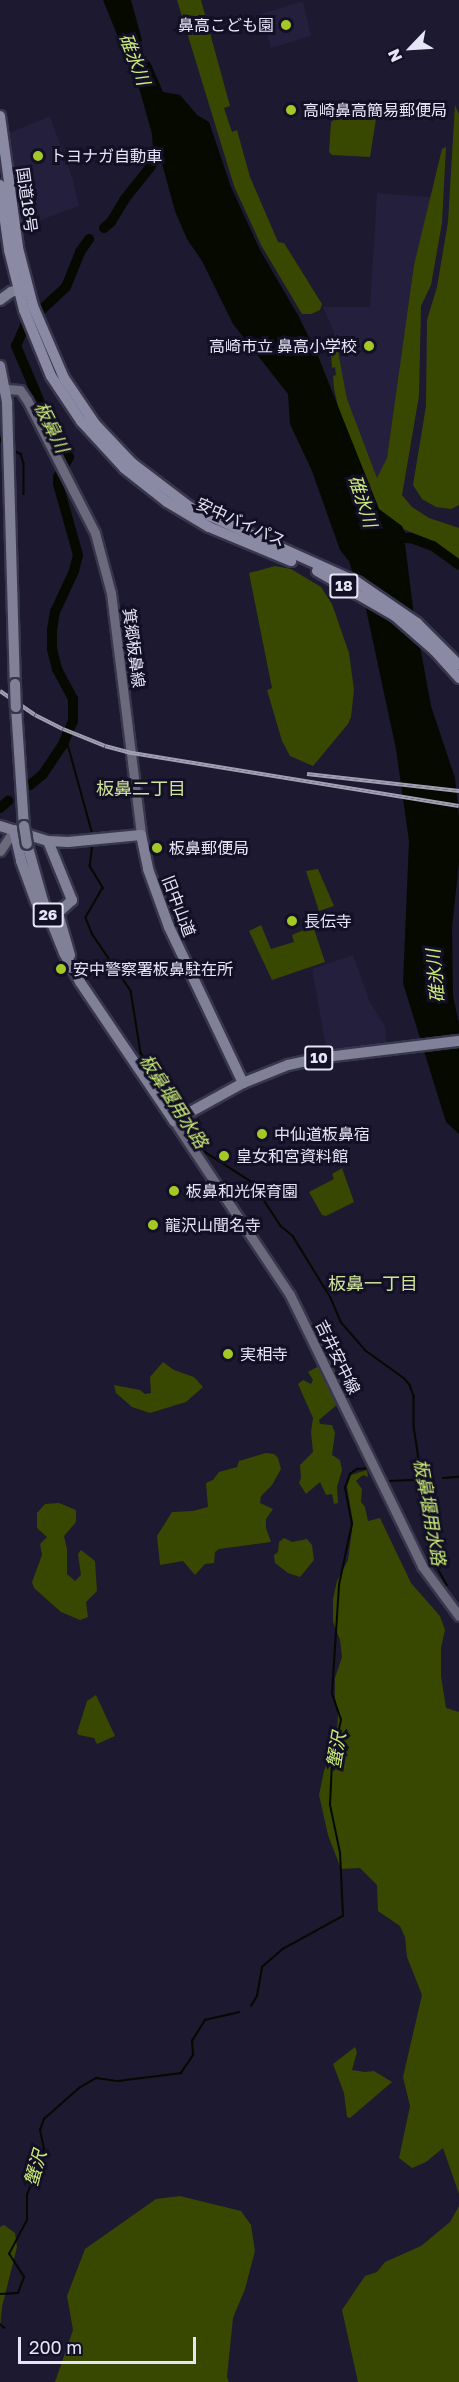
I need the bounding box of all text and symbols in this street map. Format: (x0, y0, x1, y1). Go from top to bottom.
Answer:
place label: 鼻高こども園 (178, 15, 274, 35)
marker: 鼻高こども園 (279, 18, 293, 32)
north arrow (381, 18, 441, 78)
water label: 碓氷川 (115, 30, 155, 88)
text: N (383, 46, 406, 65)
place label: 高崎鼻高簡易郵便局 (303, 100, 447, 120)
marker: 高崎鼻高簡易郵便局 (284, 103, 298, 117)
place label: トヨナガ自動車 (50, 146, 162, 166)
marker: トヨナガ自動車 (31, 149, 45, 163)
street label: 国道18号 (13, 166, 41, 234)
place label: 高崎市立 鼻高小学校 (209, 336, 357, 356)
marker: 高崎市立 鼻高小学校 (362, 339, 376, 353)
water label: 板鼻川 (30, 398, 74, 456)
water label: 碓氷川 (344, 472, 382, 530)
street label: 安中バイパス (193, 494, 289, 550)
road number: 18 (329, 574, 359, 598)
street label: 箕郷板鼻線 (120, 607, 148, 689)
district label: 板鼻二丁目 (96, 777, 186, 799)
place label: 板鼻郵便局 (169, 838, 249, 858)
marker: 板鼻郵便局 (150, 841, 164, 855)
street label: 旧中山道 (159, 873, 199, 939)
road number: 26 (32, 903, 64, 927)
place label: 長伝寺 (304, 911, 352, 931)
marker: 長伝寺 (285, 914, 299, 928)
water label: 碓氷川 (422, 948, 448, 1004)
place label: 安中警察署板鼻駐在所 (73, 959, 233, 979)
marker: 安中警察署板鼻駐在所 (54, 962, 68, 976)
road number: 10 (304, 1046, 334, 1070)
water label: 板鼻堰用水路 (136, 1050, 212, 1152)
place label: 中仙道板鼻宿 (274, 1124, 370, 1144)
marker: 中仙道板鼻宿 (255, 1127, 269, 1141)
place label: 皇女和宮資料館 (236, 1146, 348, 1166)
marker: 皇女和宮資料館 (217, 1149, 231, 1163)
place label: 板鼻和光保育園 (186, 1181, 298, 1201)
marker: 板鼻和光保育園 (167, 1184, 181, 1198)
place label: 龍沢山聞名寺 (165, 1215, 261, 1235)
marker: 龍沢山聞名寺 (146, 1218, 160, 1232)
district label: 板鼻一丁目 (328, 1272, 418, 1294)
street label: 吉井安中線 (312, 1317, 364, 1397)
place label: 実相寺 (240, 1344, 288, 1364)
marker: 実相寺 (221, 1347, 235, 1361)
water label: 板鼻堰用水路 (410, 1457, 450, 1567)
water label: 蟹沢 (322, 1730, 350, 1770)
water label: 蟹沢 (20, 2148, 50, 2188)
scale bar (21, 2325, 200, 2363)
text: 200 m (29, 2336, 82, 2358)

